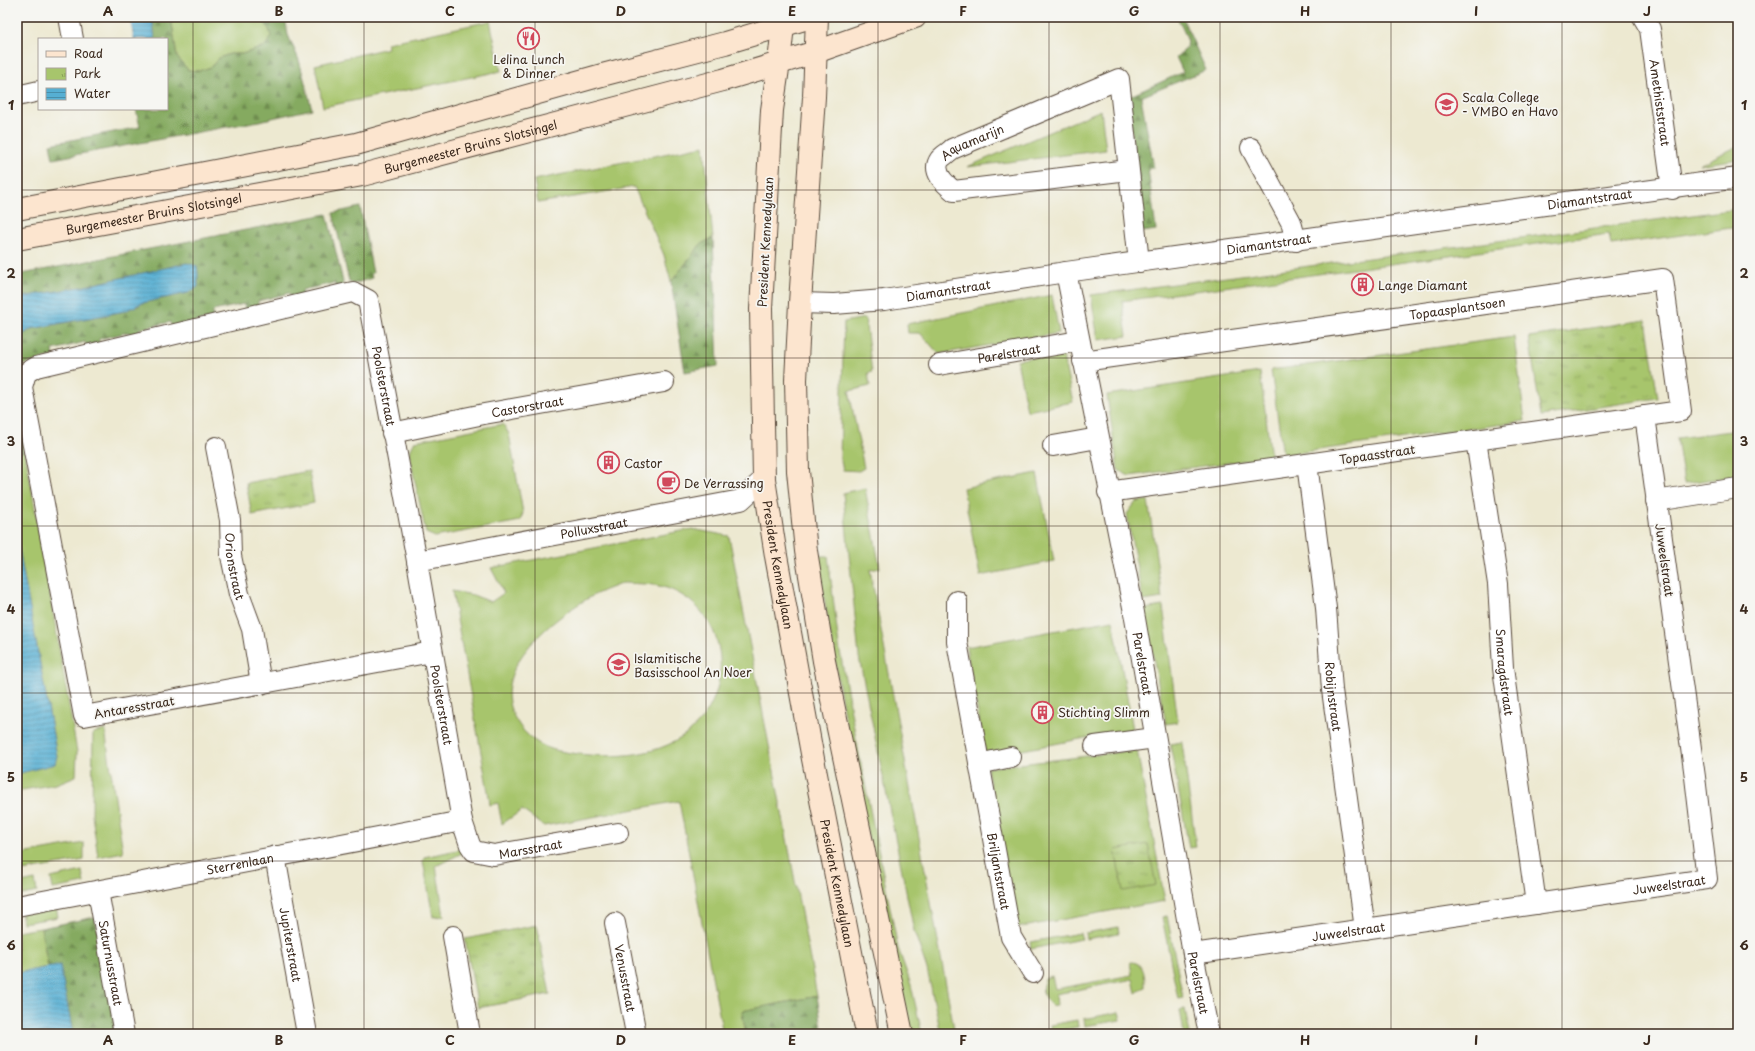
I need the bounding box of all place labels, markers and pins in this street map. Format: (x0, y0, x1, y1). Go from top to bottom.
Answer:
restaurant icon: Lelina Lunch & Dinner (516, 25, 542, 51)
place label: Lelina Lunch & Dinner (493, 50, 565, 82)
place label: Scala College - VMBO en Havo (1462, 88, 1559, 120)
school or university icon: Scala College - VMBO en Havo (1434, 91, 1460, 117)
building icon: Lange Diamant (1350, 272, 1376, 298)
place label: Lange Diamant (1378, 276, 1468, 294)
building icon: Castor (595, 450, 621, 476)
place label: Castor (624, 454, 663, 472)
cafe icon: De Verrassing (655, 470, 681, 496)
place label: De Verrassing (684, 474, 764, 492)
place label: Islamitische Basisschool An Noer (634, 649, 752, 681)
school or university icon: Islamitische Basisschool An Noer (606, 652, 632, 678)
building icon: Stichting Slimm (1029, 699, 1055, 725)
place label: Stichting Slimm (1058, 703, 1150, 721)

